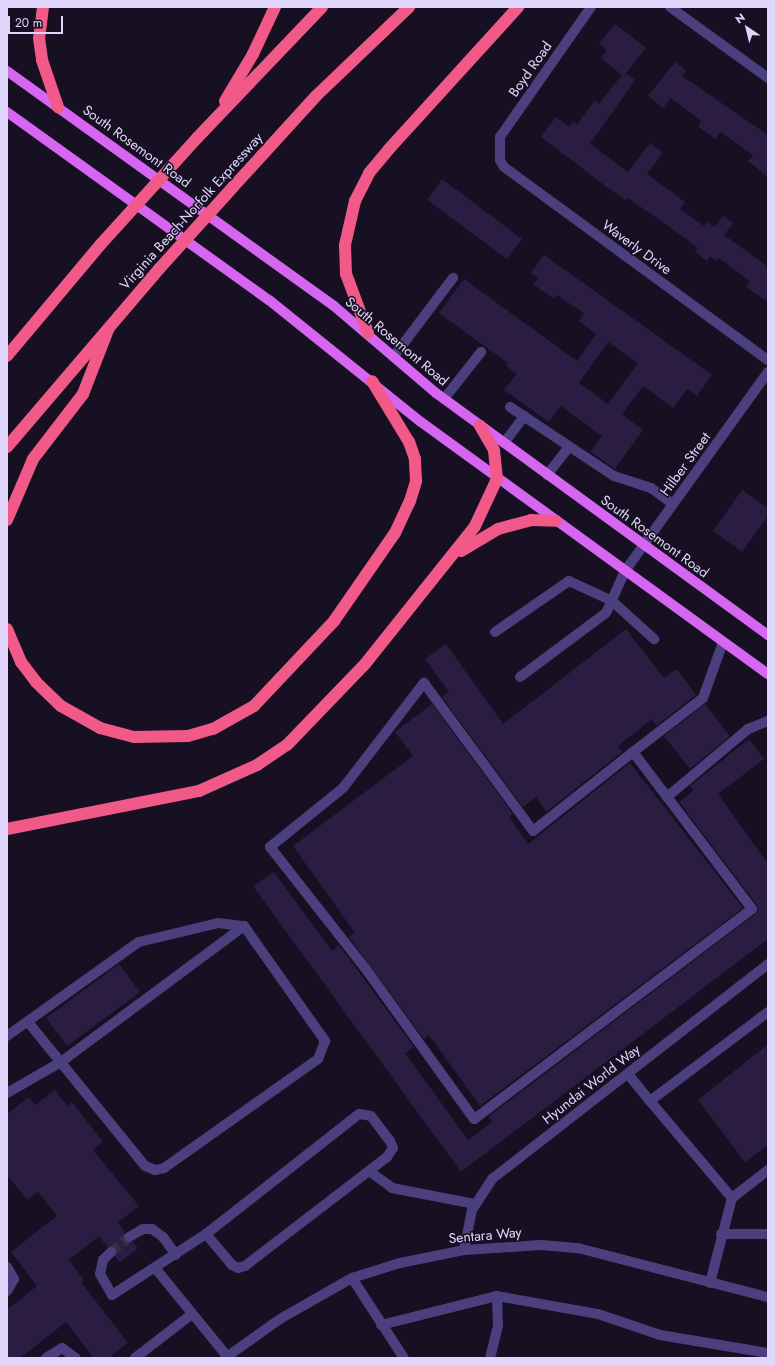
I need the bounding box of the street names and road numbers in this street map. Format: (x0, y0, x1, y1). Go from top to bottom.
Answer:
street label: Boyd Road (505, 38, 555, 100)
street label: South Rosemont Road (80, 101, 194, 191)
street label: Virginia Beach-Norfolk Expressway (116, 129, 266, 293)
street label: Waverly Drive (599, 216, 675, 278)
street label: South Rosemont Road (342, 293, 452, 389)
street label: Hilber Street (656, 429, 714, 499)
street label: South Rosemont Road (598, 491, 712, 581)
street label: Hyundai World Way (539, 1041, 643, 1127)
street label: Sentara Way (448, 1223, 522, 1247)

